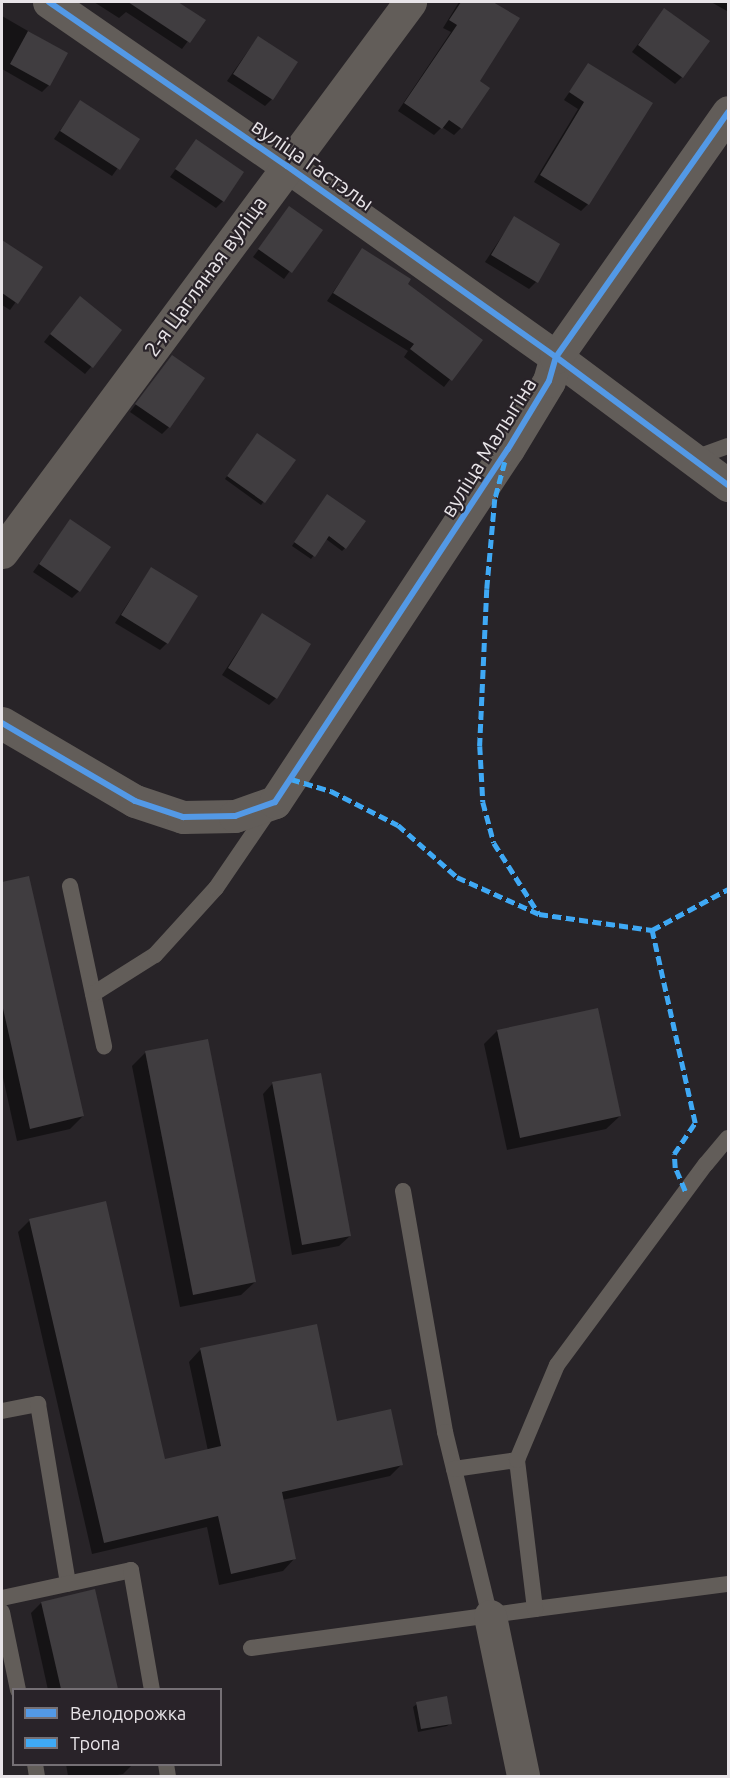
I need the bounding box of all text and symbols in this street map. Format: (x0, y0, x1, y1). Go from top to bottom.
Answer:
street label: вуліца Гастэлы (247, 113, 379, 215)
street label: 2-я Цагляная вуліца (138, 191, 272, 361)
street label: вуліца Малыгіна (435, 372, 541, 522)
legend (12, 1688, 222, 1766)
text: Велодорожка (70, 1703, 186, 1723)
text: Тропа (70, 1733, 120, 1753)

